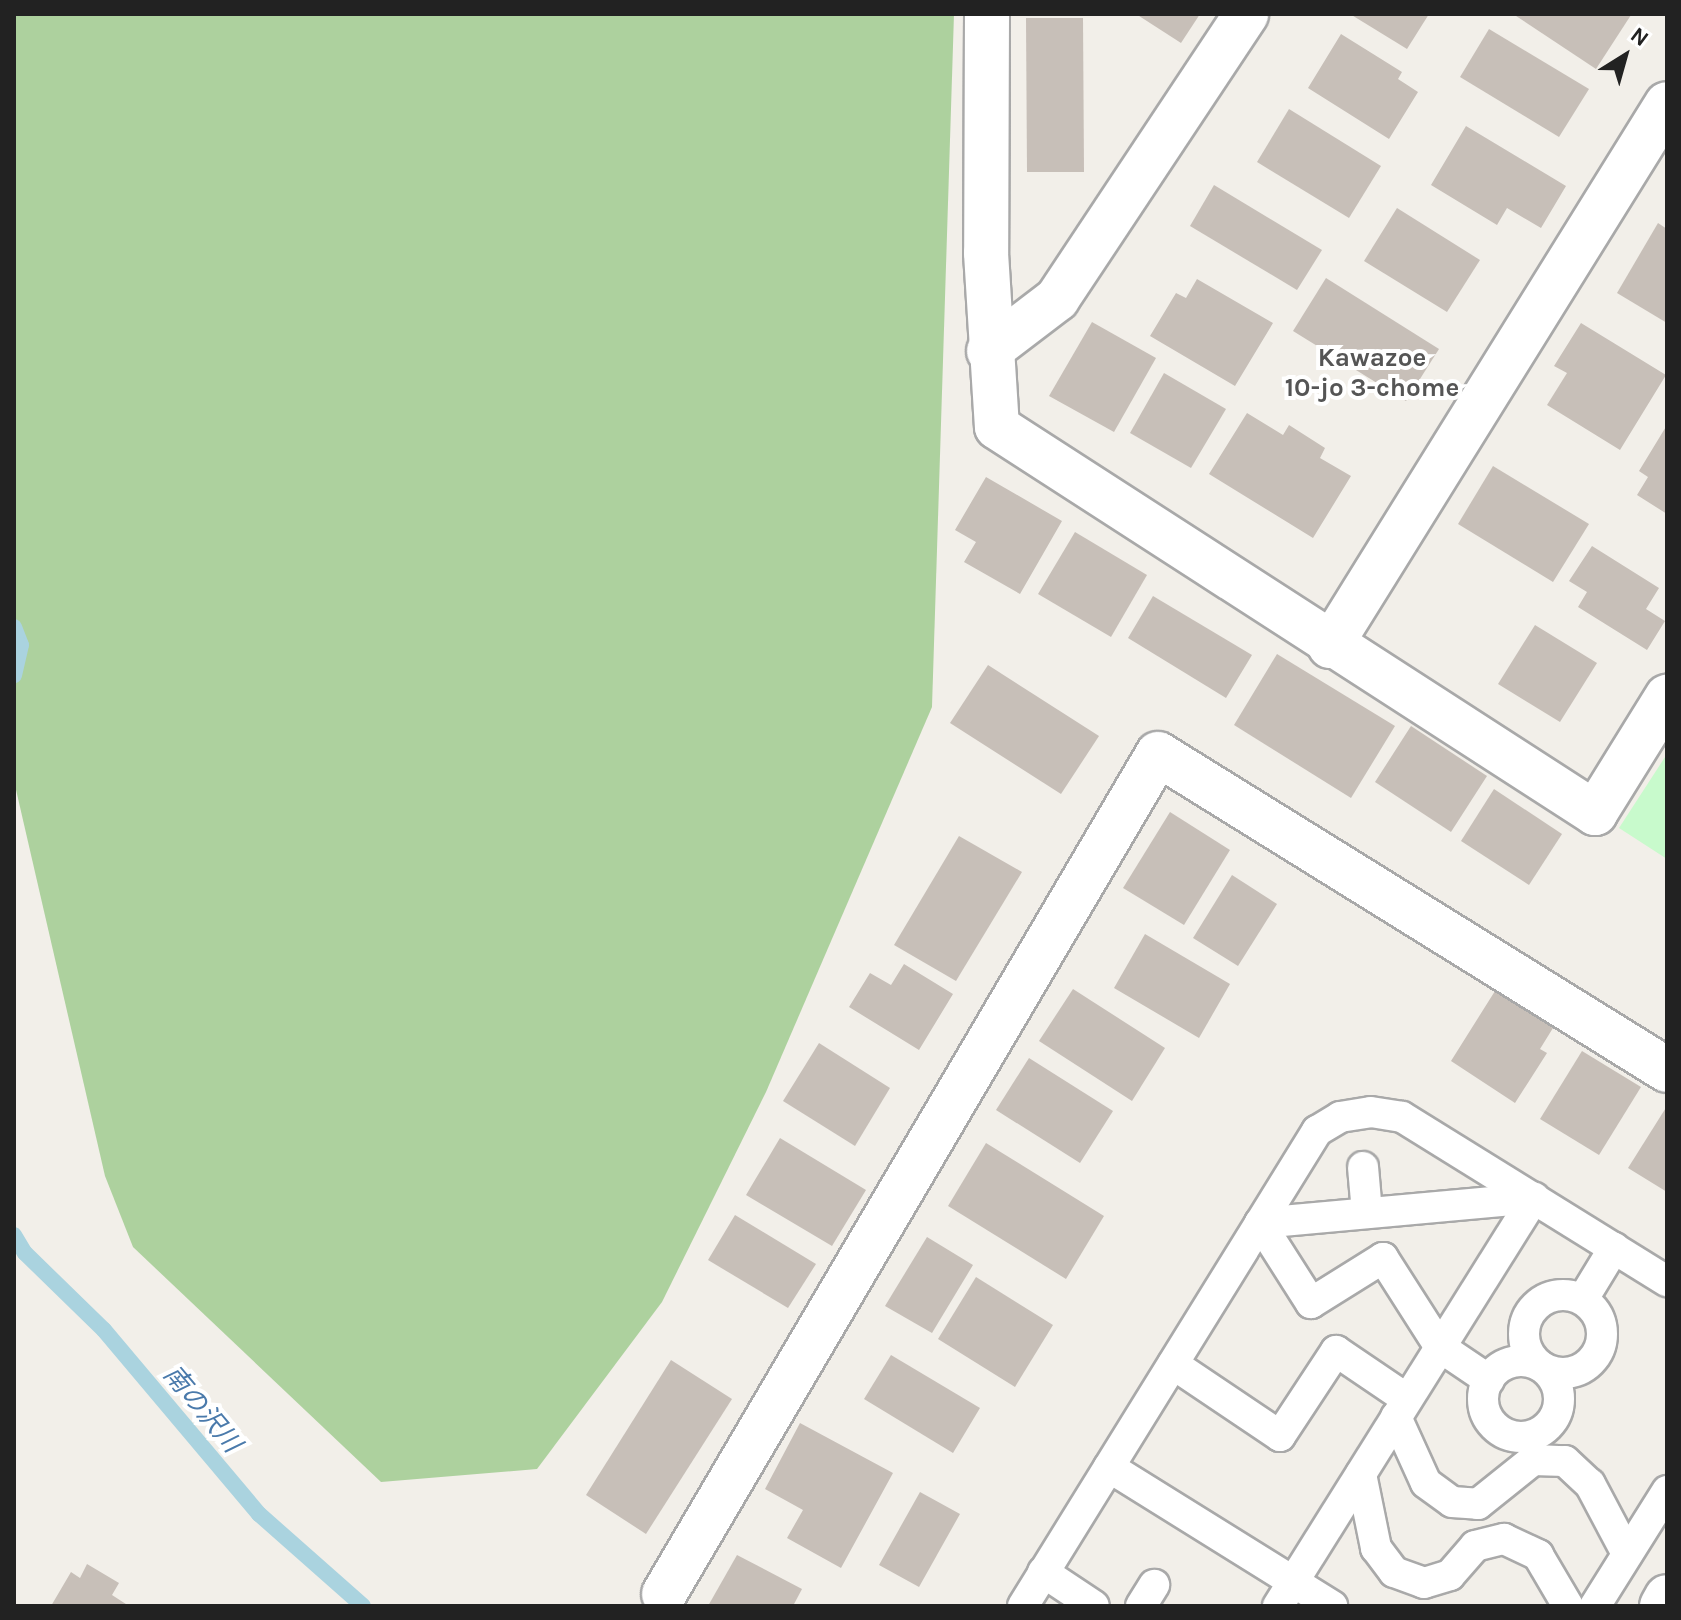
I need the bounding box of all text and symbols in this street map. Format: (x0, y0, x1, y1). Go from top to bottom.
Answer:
north arrow (1585, 16, 1665, 96)
text: N (1625, 22, 1654, 52)
district label: Kawazoe 10-jo 3-chome (1285, 342, 1459, 404)
water label: 南の沢川 (157, 1359, 247, 1459)

